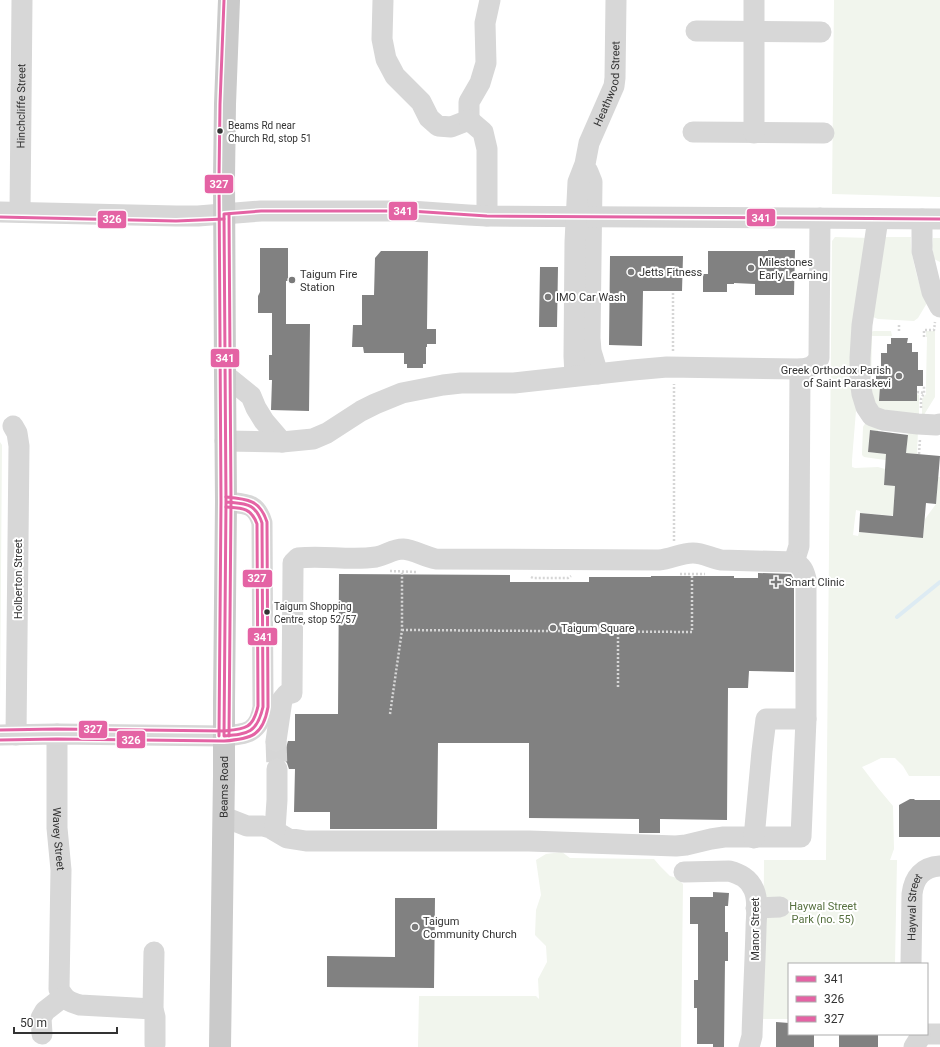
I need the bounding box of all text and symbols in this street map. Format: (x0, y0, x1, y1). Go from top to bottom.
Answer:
street label: Heathwood Street (591, 41, 622, 128)
street label: Hinchcliffe Street (15, 63, 28, 148)
place label: Beams Rd near Church Rd, stop 51 (228, 120, 312, 144)
marker: Beams Rd near Church Rd, stop 51 (215, 126, 225, 136)
line badge: 327 (204, 174, 234, 194)
text: 327 (210, 178, 228, 191)
line badge: 341 (388, 201, 418, 221)
text: 341 (394, 205, 412, 218)
line badge: 341 (746, 208, 776, 227)
line badge: 326 (97, 210, 127, 229)
text: 341 (752, 212, 770, 225)
text: 326 (103, 213, 121, 226)
place label: Milestones Early Learning (759, 256, 828, 282)
marker: Milestones Early Learning (746, 263, 756, 273)
place label: Jetts Fitness (639, 266, 702, 279)
marker: Jetts Fitness (626, 267, 636, 277)
place label: Taigum Fire Station (300, 268, 358, 294)
marker: Taigum Fire Station (287, 275, 297, 285)
place label: IMO Car Wash (556, 291, 626, 304)
marker: IMO Car Wash (543, 292, 553, 302)
line badge: 341 (210, 348, 240, 368)
text: 341 (216, 352, 234, 365)
place label: Greek Orthodox Parish of Saint Paraskevi (781, 364, 891, 390)
marker: Greek Orthodox Parish of Saint Paraskevi (894, 371, 904, 381)
street label: Holberton Street (12, 538, 25, 619)
line badge: 327 (242, 569, 273, 588)
text: 327 (248, 572, 266, 585)
marker: Smart Clinic (770, 576, 782, 588)
place label: Smart Clinic (785, 576, 845, 589)
place label: Taigum Shopping Centre, stop 52/57 (274, 601, 357, 625)
marker: Taigum Shopping Centre, stop 52/57 (262, 607, 272, 617)
place label: Taigum Square (561, 622, 635, 635)
marker: Taigum Square (548, 623, 558, 633)
line badge: 341 (247, 627, 278, 646)
text: 341 (254, 631, 272, 644)
line badge: 327 (78, 720, 108, 739)
text: 327 (84, 723, 102, 736)
line badge: 326 (116, 730, 146, 749)
text: 326 (122, 734, 140, 747)
street label: Beams Road (217, 756, 231, 818)
street label: Wavey Street (50, 807, 67, 872)
street label: Haywal Street (905, 871, 925, 941)
street label: Manor Street (749, 897, 762, 961)
park label: Haywal Street Park (no. 55) (789, 900, 857, 926)
place label: Taigum Community Church (423, 915, 517, 941)
marker: Taigum Community Church (410, 922, 420, 932)
legend (788, 963, 928, 1035)
text: 341 (824, 972, 844, 986)
text: 326 (824, 992, 844, 1006)
scale bar (14, 1009, 117, 1035)
text: 327 (824, 1012, 844, 1026)
text: 50 m (20, 1016, 47, 1030)

